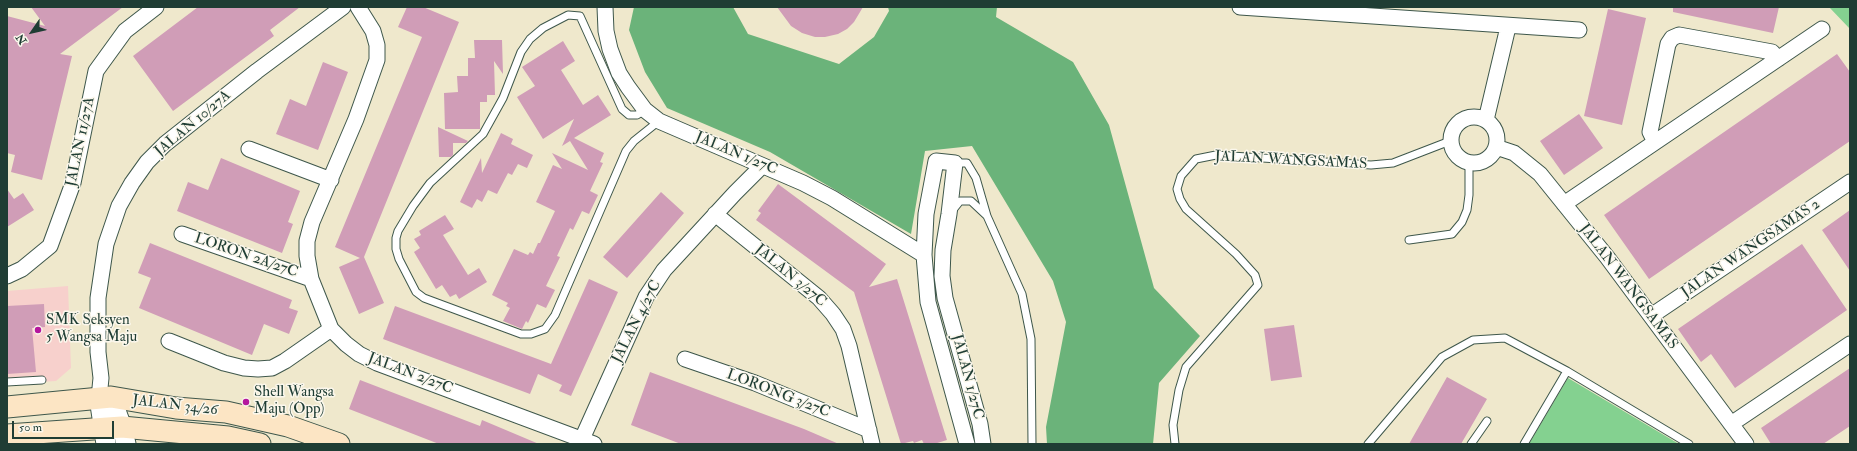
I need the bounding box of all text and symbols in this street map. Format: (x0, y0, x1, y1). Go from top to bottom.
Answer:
north arrow (12, 12, 52, 52)
text: N (13, 31, 30, 47)
street label: JALAN 10/27A (151, 87, 235, 161)
street label: JALAN 11/27A (63, 95, 99, 189)
street label: JALAN 1/27C (692, 129, 780, 179)
street label: JALAN WANGSAMAS (1214, 148, 1368, 174)
street label: JALAN WANGSAMAS 2 (1678, 196, 1824, 302)
street label: JALAN WANGSAMAS (1575, 221, 1681, 353)
street label: LORON 2A/27C (192, 230, 300, 282)
street label: JALAN 3/27C (751, 241, 829, 311)
street label: JALAN 4/27C (608, 278, 666, 366)
place label: SMK Seksyen 5 Wangsa Maju (46, 312, 137, 347)
marker: SMK Seksyen 5 Wangsa Maju (33, 325, 43, 335)
street label: JALAN 1/27C (947, 332, 987, 422)
street label: JALAN 2/27C (365, 350, 455, 398)
street label: LORONG 3/27C (724, 366, 832, 422)
place label: Shell Wangsa Maju (Opp) (254, 384, 334, 419)
street label: JALAN 34/26 (131, 392, 219, 420)
marker: Shell Wangsa Maju (Opp) (241, 397, 251, 407)
scale bar (14, 413, 116, 439)
text: 50 m (19, 420, 42, 435)

